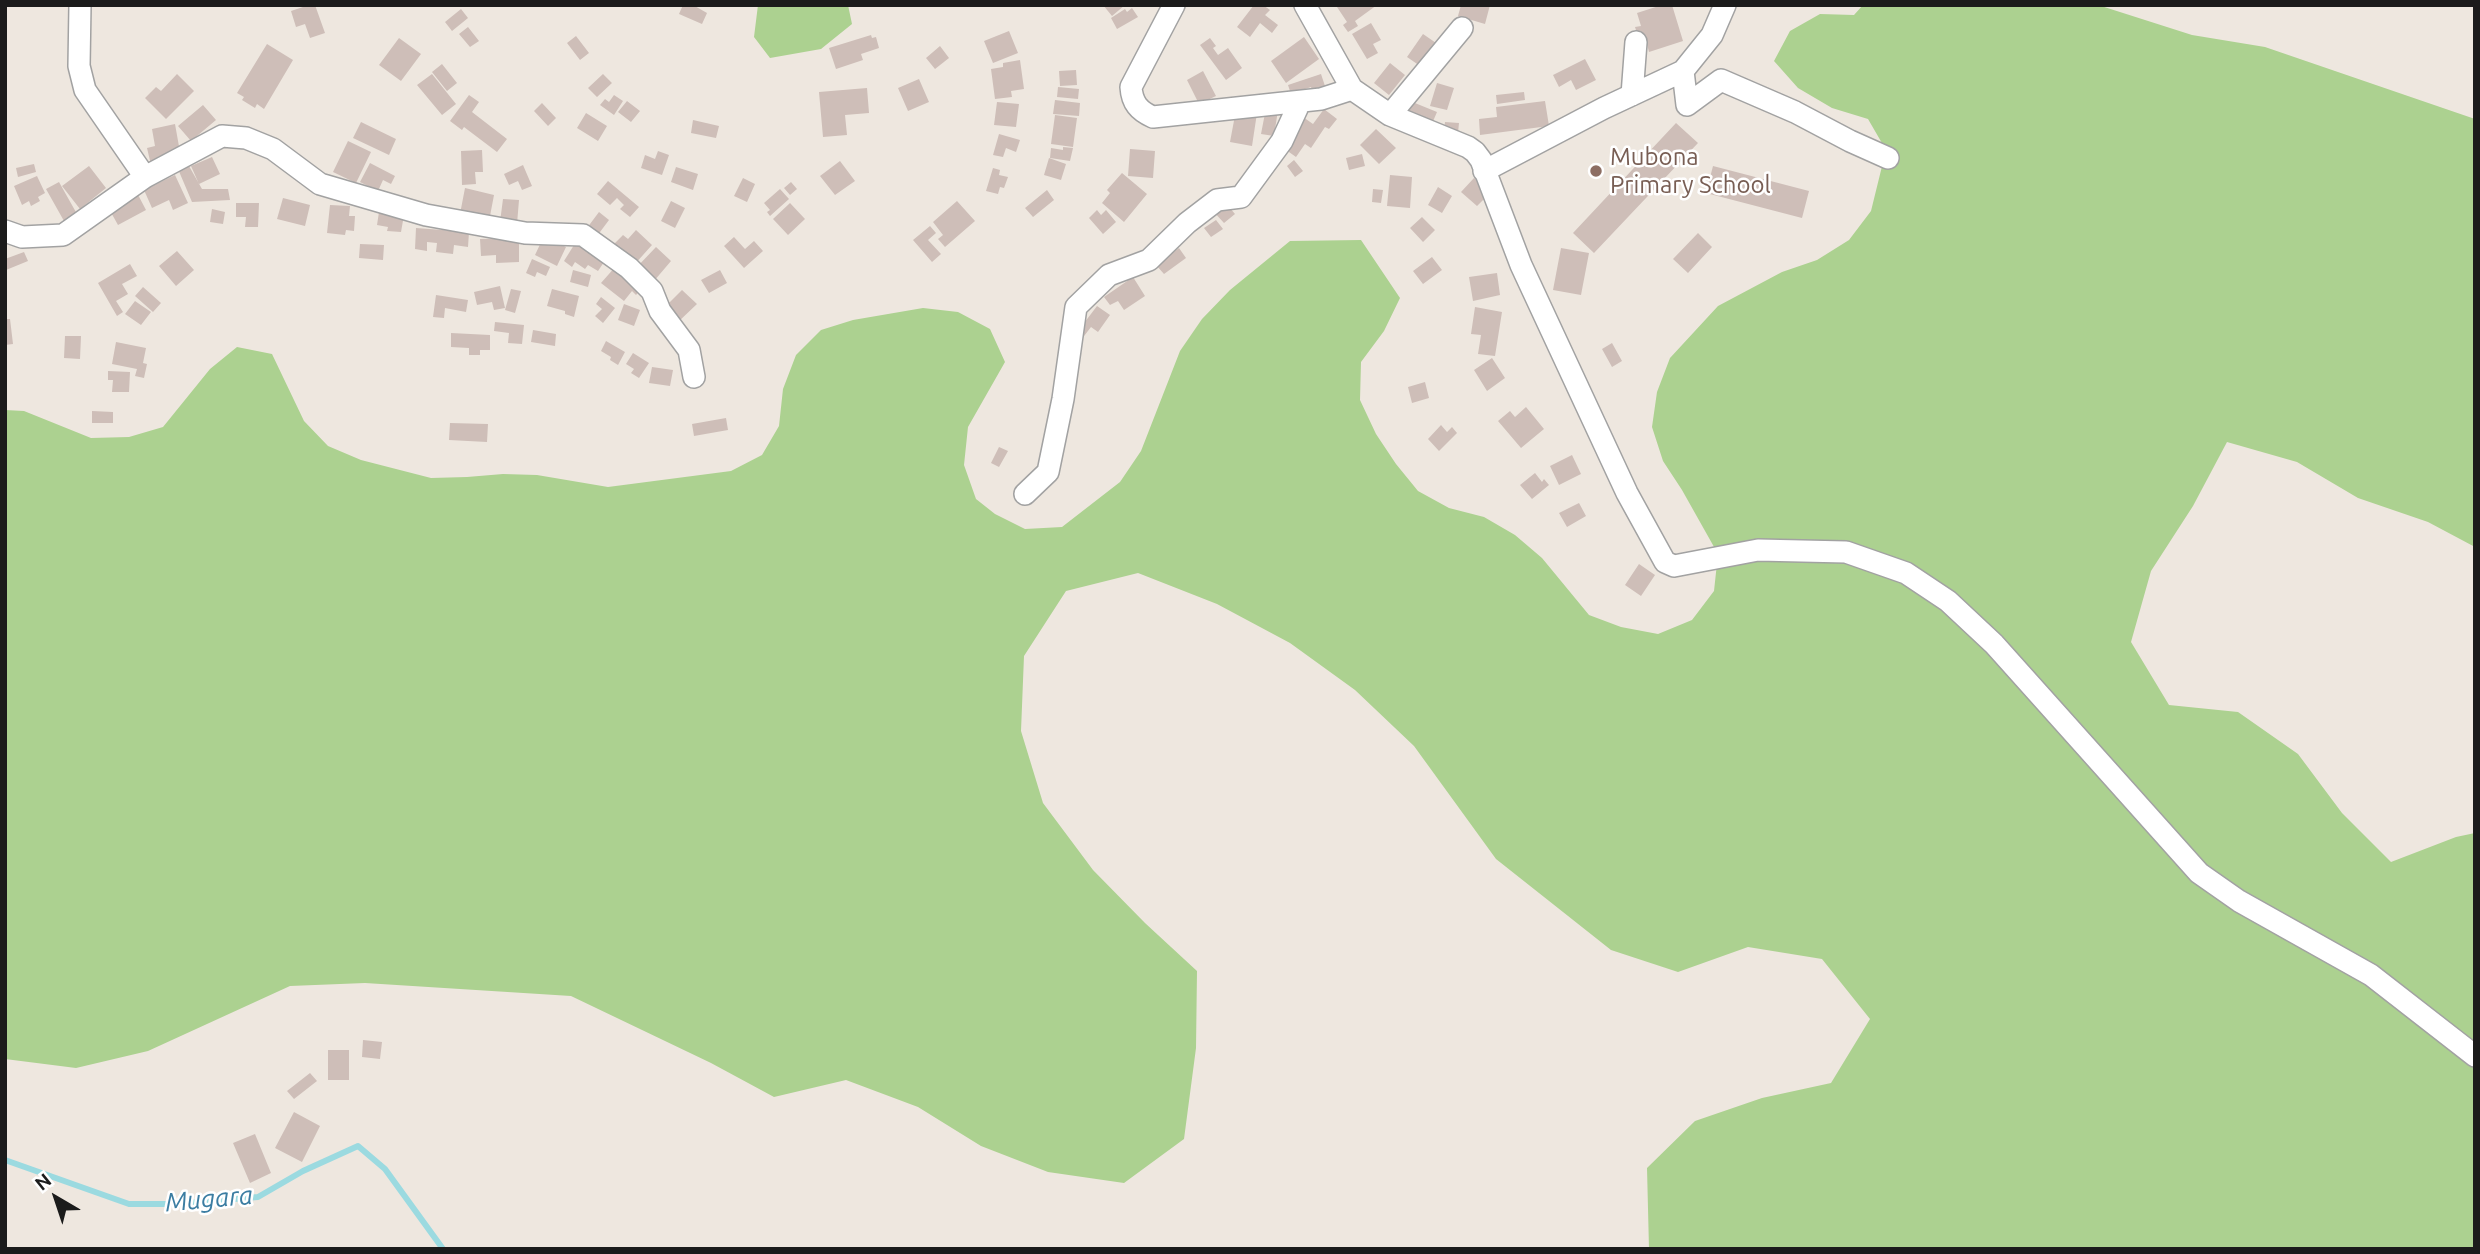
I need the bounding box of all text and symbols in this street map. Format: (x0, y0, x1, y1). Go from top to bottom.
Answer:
place label: Mubona Primary School (1610, 143, 1771, 199)
marker: Mubona Primary School (1588, 163, 1604, 179)
north arrow (21, 1163, 91, 1233)
text: N (30, 1169, 55, 1195)
water label: Mugara (164, 1180, 254, 1218)

